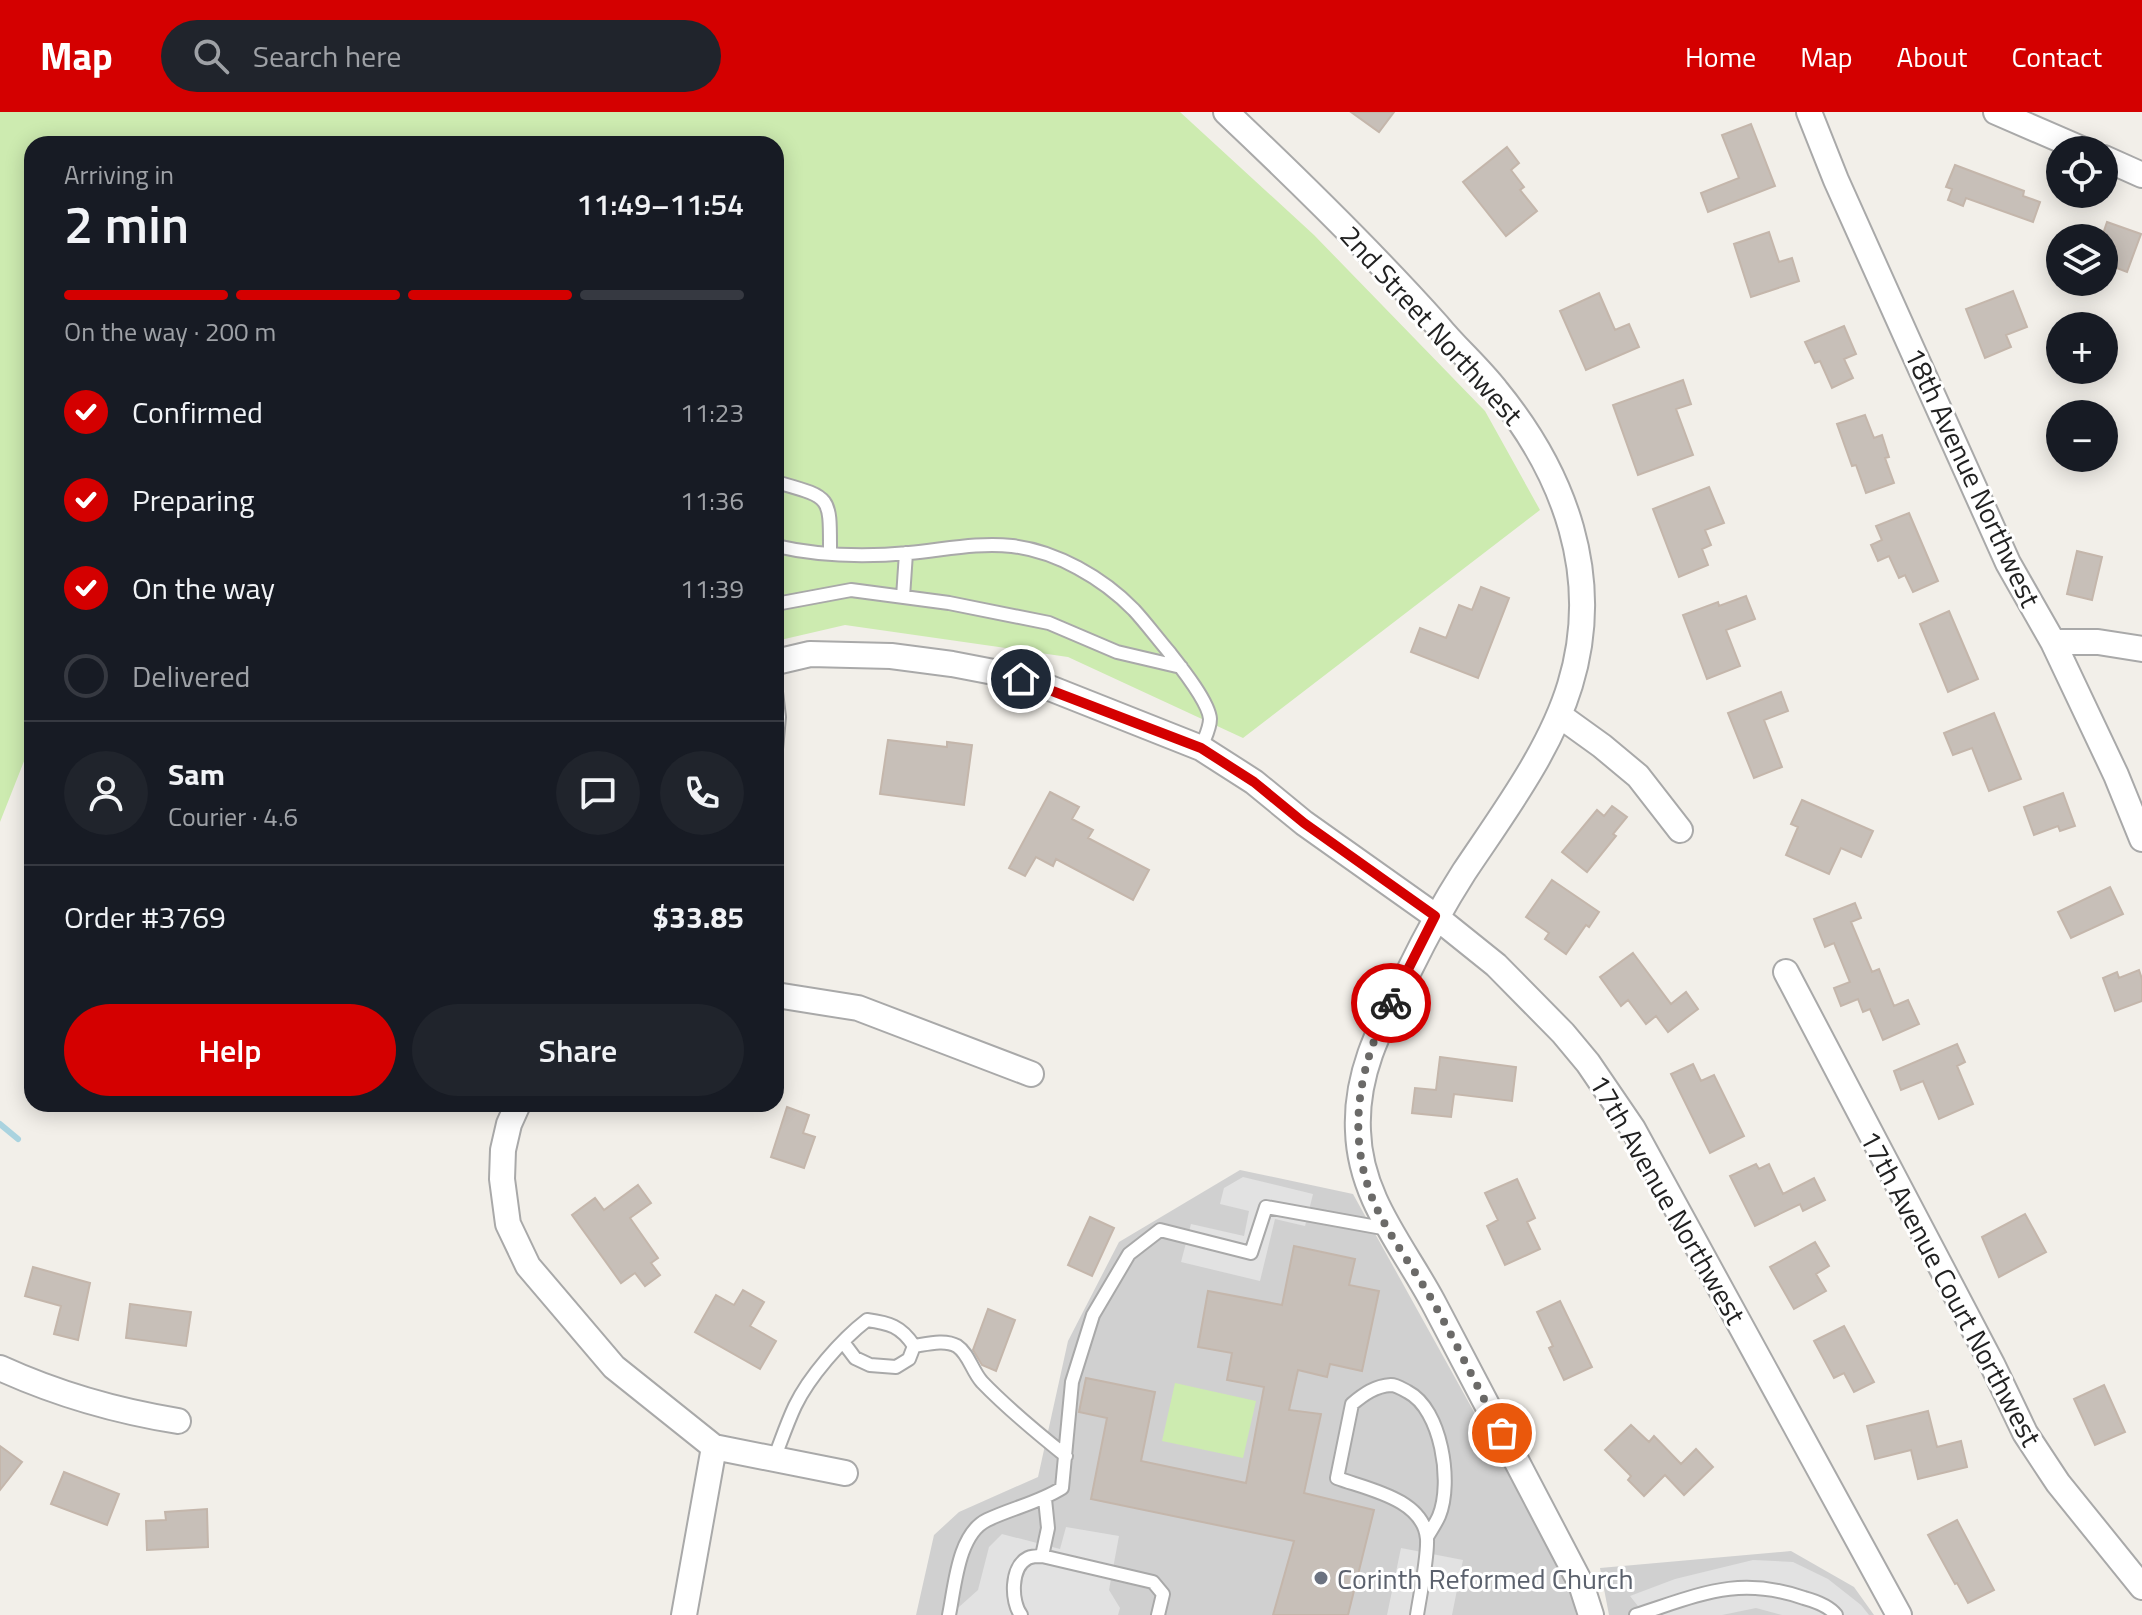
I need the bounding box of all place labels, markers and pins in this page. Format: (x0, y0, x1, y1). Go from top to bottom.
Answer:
pin (987, 645, 1055, 713)
pin (1468, 1399, 1536, 1467)
place label: Corinth Reformed Church (1337, 1557, 1633, 1600)
marker: Corinth Reformed Church (1312, 1569, 1330, 1587)

